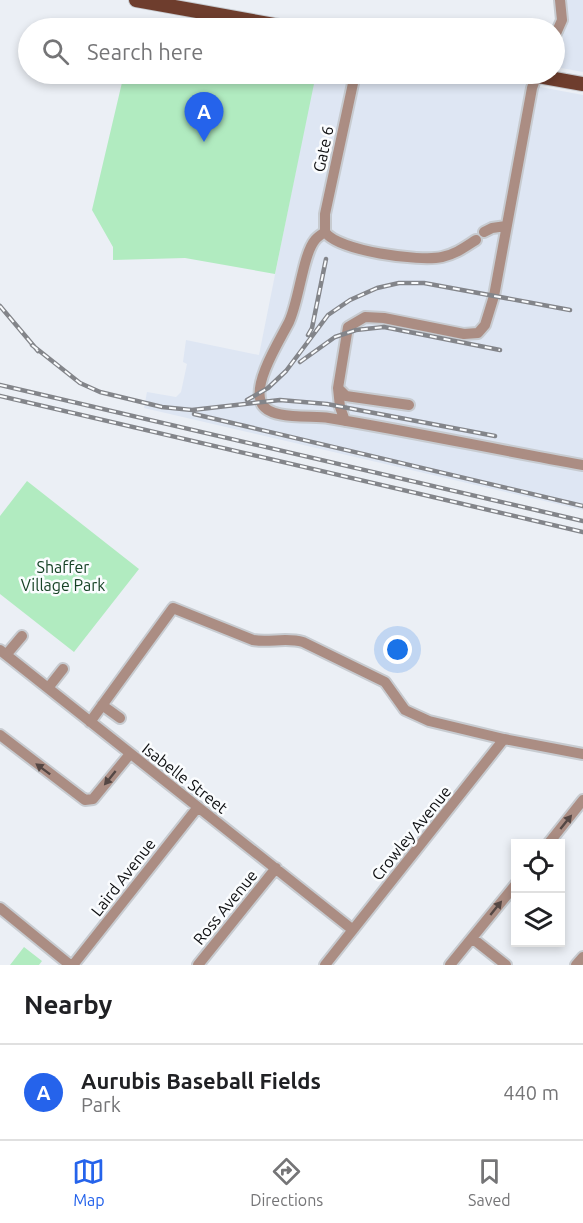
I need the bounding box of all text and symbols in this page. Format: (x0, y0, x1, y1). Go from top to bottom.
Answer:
search box (18, 18, 565, 84)
icon: search (39, 35, 72, 68)
text: Search here (87, 39, 203, 64)
pin: A (184, 92, 224, 142)
street label: Gate 6 (309, 124, 337, 174)
park label: Shaffer Village Park (21, 558, 105, 594)
your location (383, 635, 412, 664)
street label: Isabelle Street (139, 739, 232, 817)
one-way arrow (36, 764, 51, 776)
one-way arrow (104, 770, 117, 785)
street label: Crowley Avenue (368, 782, 454, 884)
one-way arrow (559, 814, 571, 829)
street label: Laird Avenue (87, 835, 159, 919)
map controls (511, 839, 565, 947)
button: locate (511, 839, 565, 893)
street label: Ross Avenue (189, 866, 261, 948)
button: layers (511, 893, 565, 947)
one-way arrow (489, 900, 502, 916)
text: Nearby (24, 990, 112, 1019)
text: Aurubis Baseball Fields (81, 1068, 321, 1093)
text: A (36, 1081, 51, 1104)
text: 440 m (503, 1081, 559, 1104)
text: Park (81, 1093, 121, 1116)
tab: Map (72, 1155, 105, 1209)
tab: Directions (250, 1155, 323, 1209)
tab: Saved (468, 1155, 511, 1209)

